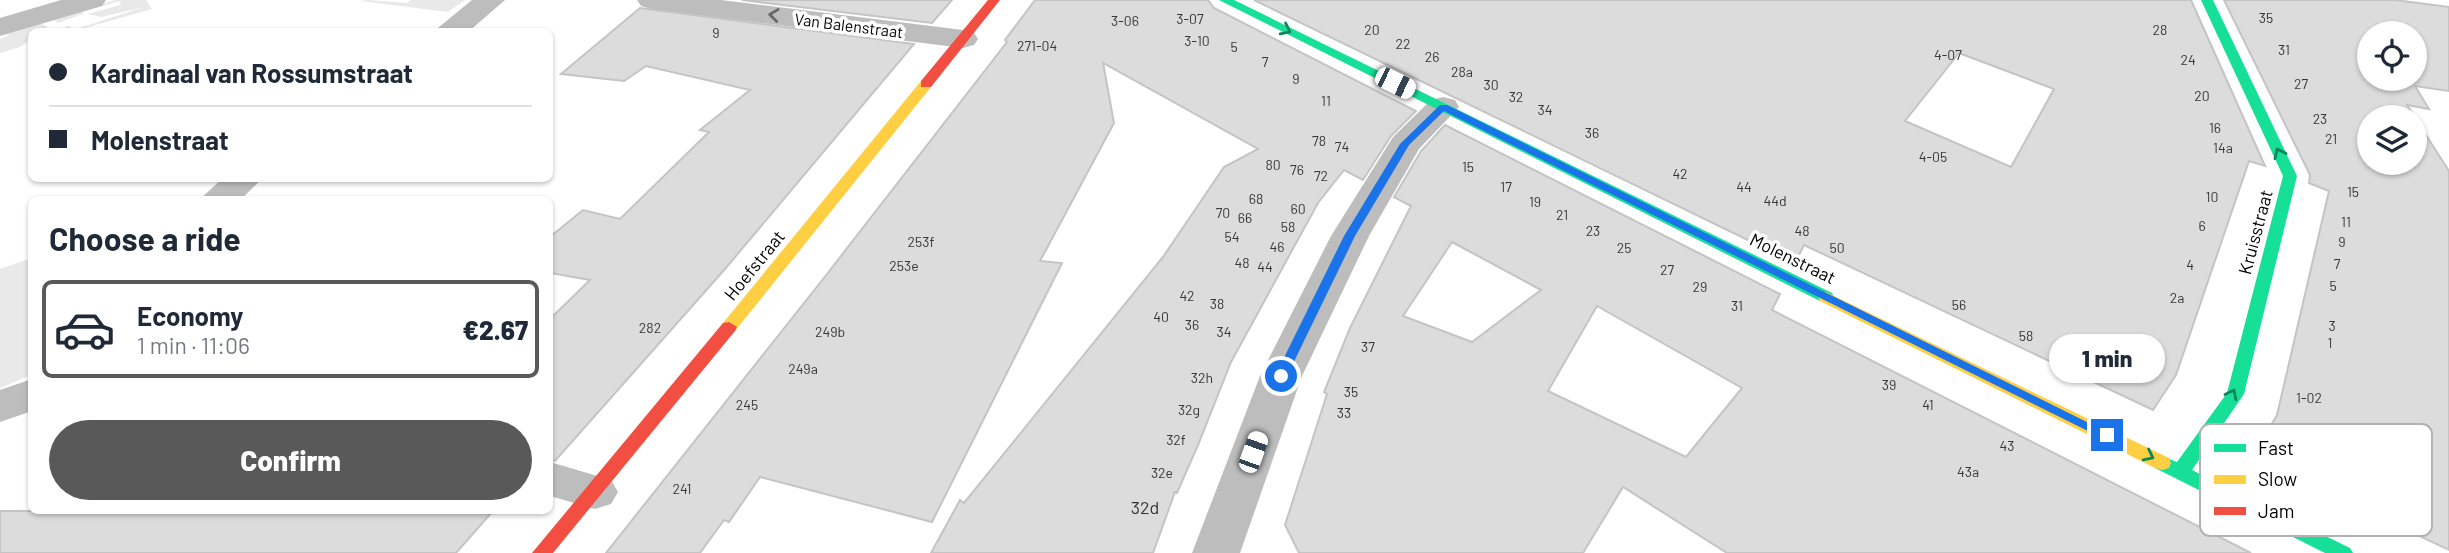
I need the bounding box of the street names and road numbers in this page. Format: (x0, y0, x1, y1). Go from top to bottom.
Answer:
street label: Van Balenstraat (794, 9, 904, 41)
street label: Kruisstraat (2233, 187, 2277, 277)
street label: Hoefstraat (719, 226, 789, 304)
street label: Molenstraat (1747, 228, 1839, 288)

